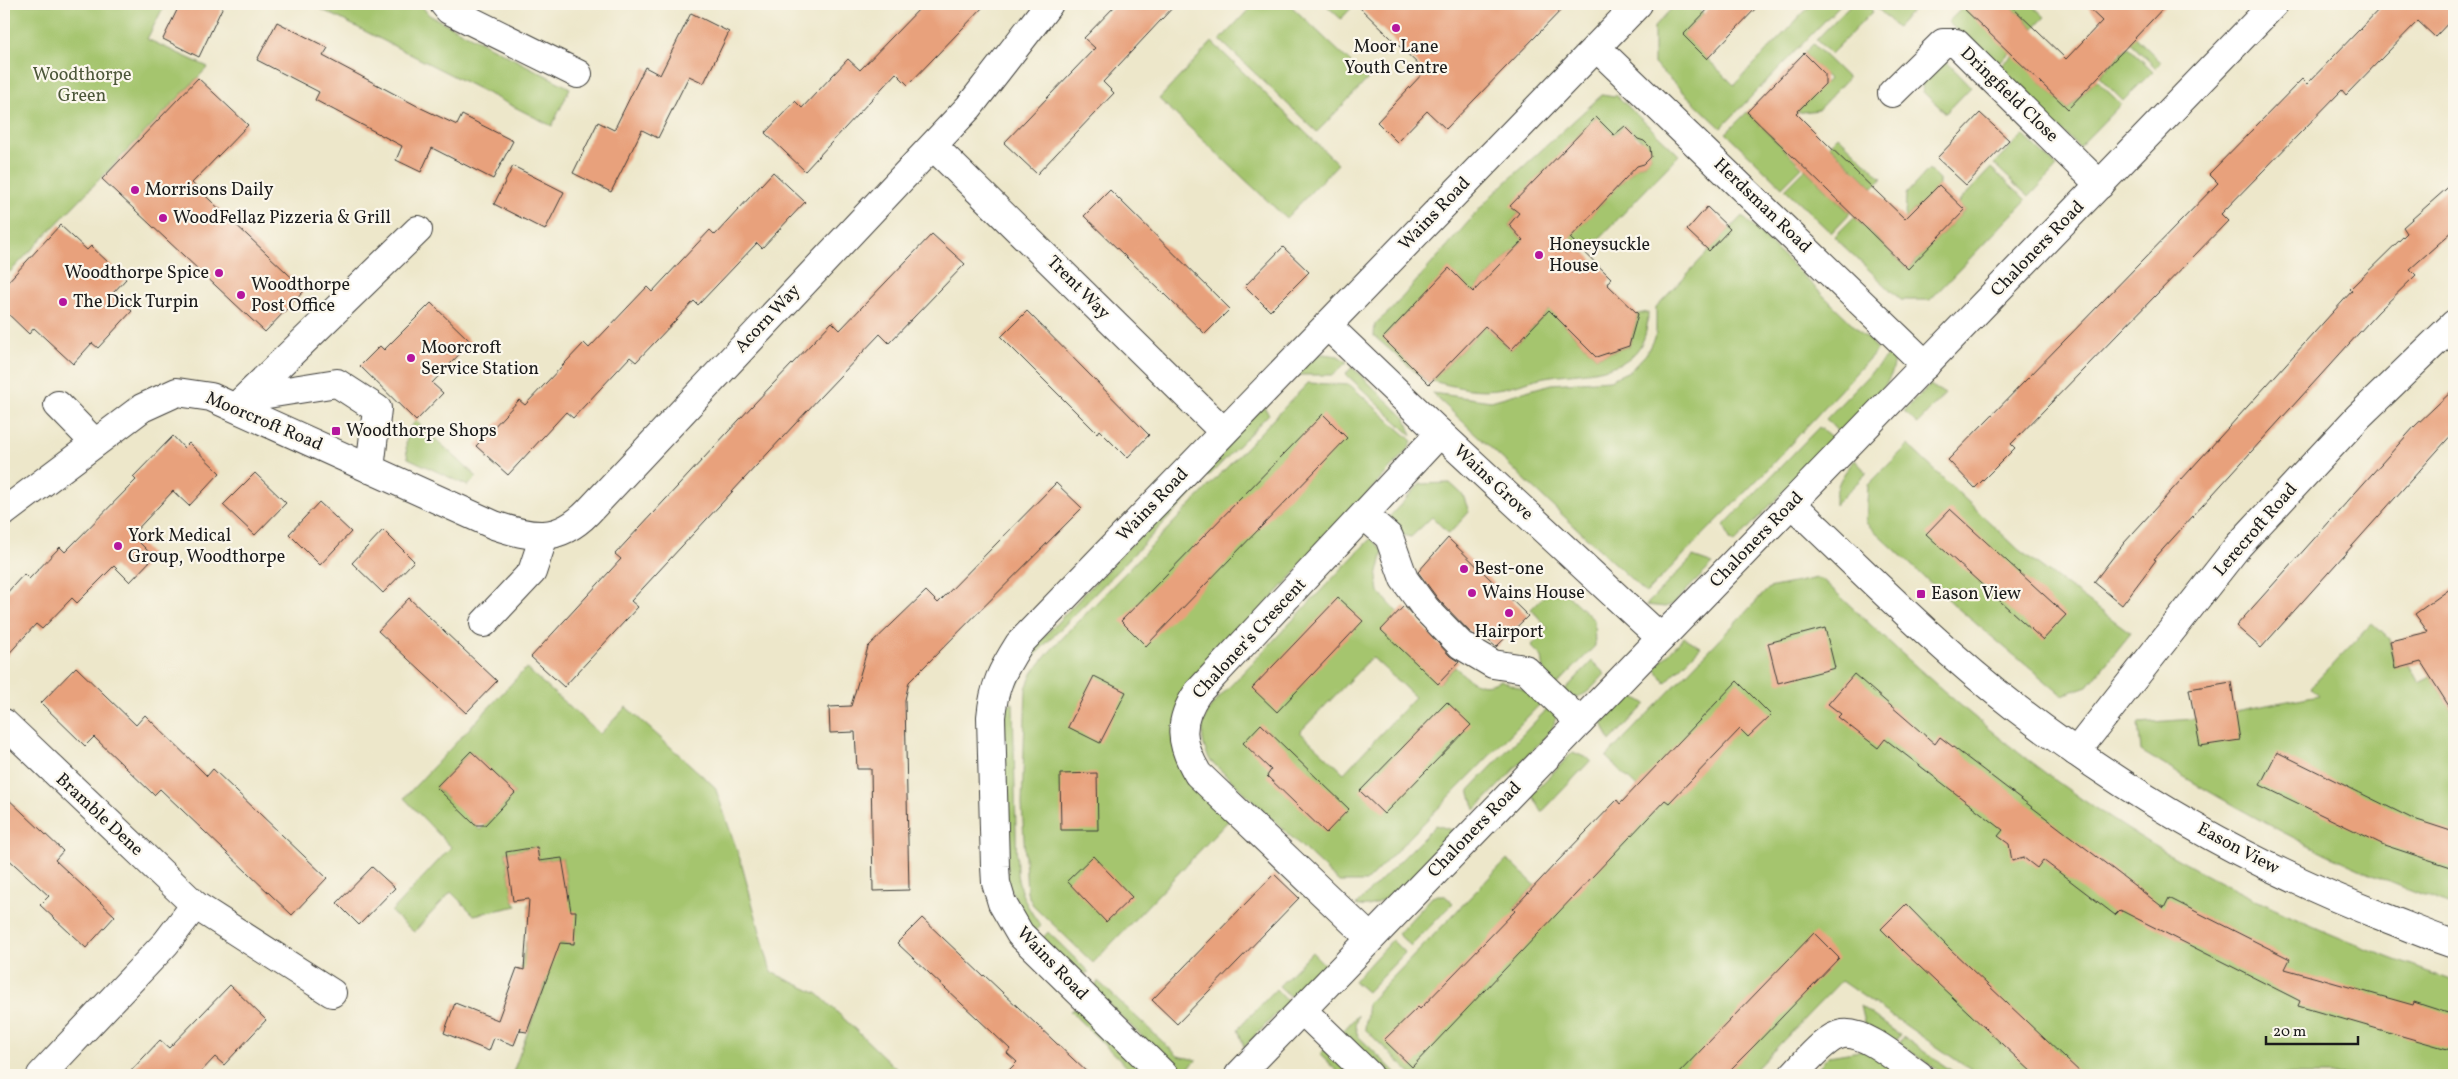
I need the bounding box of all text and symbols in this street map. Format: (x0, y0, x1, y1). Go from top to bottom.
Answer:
marker: Moor Lane Youth Centre (1390, 22, 1402, 34)
place label: Moor Lane Youth Centre (1344, 35, 1448, 81)
street label: Dringfield Close (1954, 42, 2064, 148)
park label: Woodthorpe Green (33, 63, 131, 109)
street label: Herdsman Road (1708, 153, 1816, 259)
street label: Wains Road (1393, 172, 1477, 256)
place label: Morrisons Daily (145, 178, 274, 203)
marker: Morrisons Daily (129, 184, 141, 196)
street label: Chaloners Road (1986, 195, 2090, 303)
place label: WoodFellaz Pizzeria & Grill (173, 206, 391, 231)
marker: WoodFellaz Pizzeria & Grill (157, 212, 169, 224)
place label: Honeysuckle House (1549, 233, 1650, 279)
marker: Honeysuckle House (1533, 249, 1545, 261)
street label: Trent Way (1041, 251, 1116, 326)
place label: Woodthorpe Spice (64, 261, 209, 286)
marker: Woodthorpe Spice (213, 267, 225, 279)
place label: Woodthorpe Post Office (251, 273, 350, 319)
street label: Acorn Way (729, 279, 807, 359)
marker: Woodthorpe Post Office (235, 289, 247, 301)
place label: The Dick Turpin (73, 290, 199, 315)
marker: The Dick Turpin (57, 296, 69, 308)
place label: Moorcroft Service Station (421, 336, 539, 382)
marker: Moorcroft Service Station (405, 352, 417, 364)
street label: Moorcroft Road (202, 386, 326, 458)
place label: Woodthorpe Shops (346, 419, 497, 444)
marker: Woodthorpe Shops (330, 425, 342, 437)
street label: Wains Grove (1447, 439, 1539, 527)
street label: Wains Road (1111, 463, 1195, 547)
street label: Lerecroft Road (2208, 478, 2304, 582)
street label: Chaloners Road (1705, 486, 1809, 594)
place label: York Medical Group, Woodthorpe (128, 524, 285, 570)
marker: York Medical Group, Woodthorpe (112, 540, 124, 552)
place label: Best-one (1474, 557, 1544, 582)
marker: Best-one (1458, 563, 1470, 575)
street label: Chaloner's Crescent (1187, 573, 1313, 705)
place label: Wains House (1482, 581, 1585, 606)
place label: Eason View (1931, 582, 2021, 607)
marker: Wains House (1466, 587, 1478, 599)
marker: Eason View (1915, 588, 1927, 600)
marker: Hairport (1503, 607, 1515, 619)
place label: Hairport (1474, 620, 1544, 645)
street label: Bramble Dene (50, 768, 148, 862)
street label: Chaloners Road (1423, 776, 1527, 884)
street label: Eason View (2192, 817, 2284, 881)
street label: Wains Road (1010, 922, 1094, 1006)
scale bar (2266, 1014, 2358, 1046)
text: 20 m (2273, 1022, 2306, 1043)

